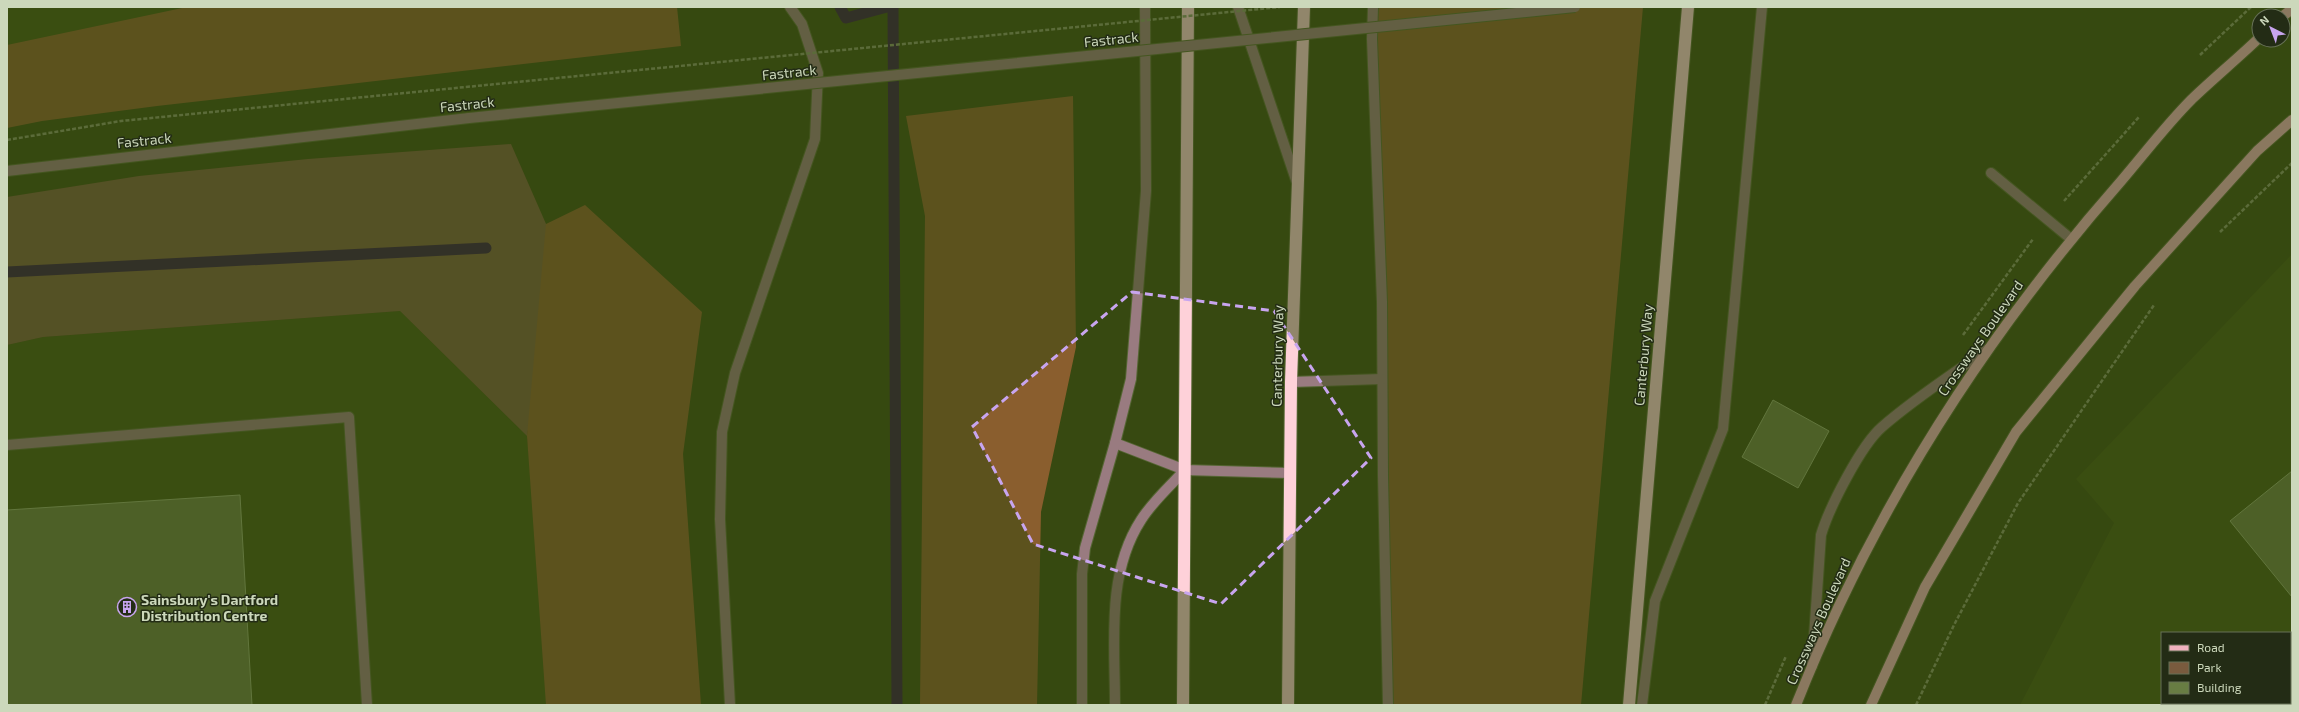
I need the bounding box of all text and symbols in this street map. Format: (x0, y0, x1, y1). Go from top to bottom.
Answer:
north arrow (2251, 8, 2291, 48)
text: N (2257, 13, 2271, 28)
street label: Fastrack (1083, 28, 1139, 50)
street label: Fastrack (761, 61, 817, 83)
street label: Fastrack (439, 93, 495, 115)
street label: Fastrack (116, 129, 172, 151)
street label: Crossways Boulevard (1934, 277, 2026, 399)
street label: Canterbury Way (1630, 303, 1656, 407)
street label: Canterbury Way (1268, 304, 1286, 407)
street label: Crossways Boulevard (1782, 555, 1854, 687)
place label: Sainsbury's Dartford Distribution Centre (141, 591, 278, 624)
building icon: Sainsbury's Dartford Distribution Centre (116, 596, 138, 618)
legend (2161, 632, 2291, 704)
text: Road (2197, 640, 2225, 654)
text: Park (2197, 660, 2222, 674)
text: Building (2197, 680, 2242, 694)

